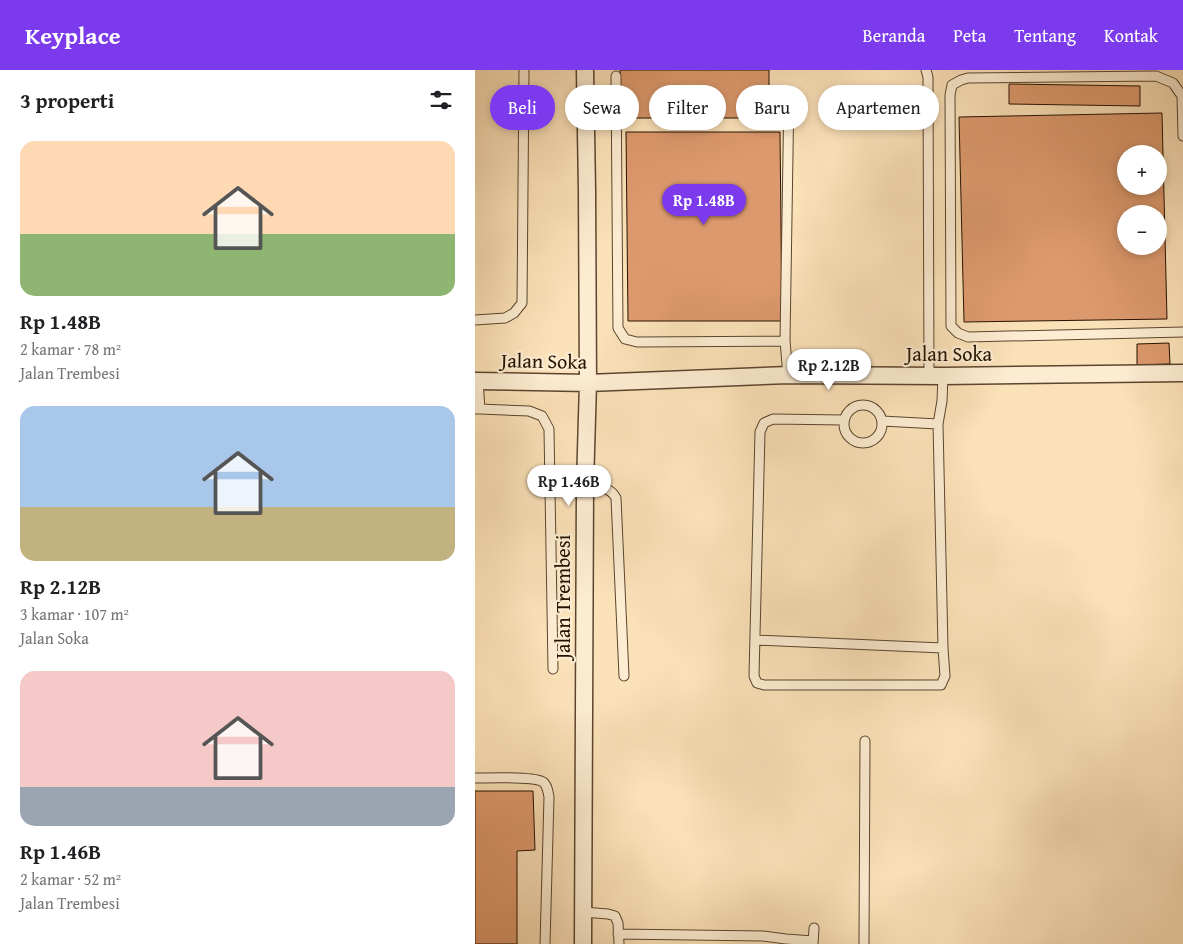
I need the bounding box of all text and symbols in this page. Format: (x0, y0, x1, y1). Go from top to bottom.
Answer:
text: Keyplace (25, 18, 121, 53)
text: Beranda (863, 22, 925, 49)
text: Peta (953, 22, 986, 49)
text: Tentang (1014, 22, 1076, 49)
text: Kontak (1104, 22, 1158, 49)
text: 3 properti (20, 85, 114, 116)
chip: Beli (490, 85, 555, 130)
chip: Sewa (565, 85, 639, 130)
chip: Filter (649, 85, 726, 130)
chip: Baru (736, 85, 808, 130)
chip: Apartemen (818, 85, 939, 130)
icon: filters (427, 86, 455, 114)
map controls (1117, 145, 1167, 255)
button: + (1117, 145, 1167, 195)
icon: home (193, 173, 283, 263)
pin: Rp 1.48B (652, 184, 756, 226)
text: Rp 1.48B (673, 188, 735, 212)
button: − (1117, 205, 1167, 255)
text: Rp 1.48B (20, 306, 101, 337)
text: 2 kamar · 78 m² (20, 337, 121, 361)
street label: Jalan Soka (903, 339, 993, 368)
street label: Jalan Soka (498, 345, 588, 376)
pin: Rp 2.12B (777, 348, 881, 391)
text: Rp 2.12B (798, 353, 860, 377)
text: Jalan Trembesi (20, 361, 120, 385)
icon: home (193, 438, 283, 528)
pin: Rp 1.46B (517, 464, 621, 507)
text: Rp 1.46B (538, 469, 600, 493)
street label: Jalan Trembesi (548, 534, 577, 662)
text: Rp 2.12B (20, 571, 101, 602)
text: 3 kamar · 107 m² (20, 602, 129, 626)
text: Jalan Soka (20, 626, 89, 650)
icon: home (193, 703, 283, 793)
text: Rp 1.46B (20, 836, 101, 867)
text: 2 kamar · 52 m² (20, 867, 121, 891)
text: Jalan Trembesi (20, 891, 120, 915)

